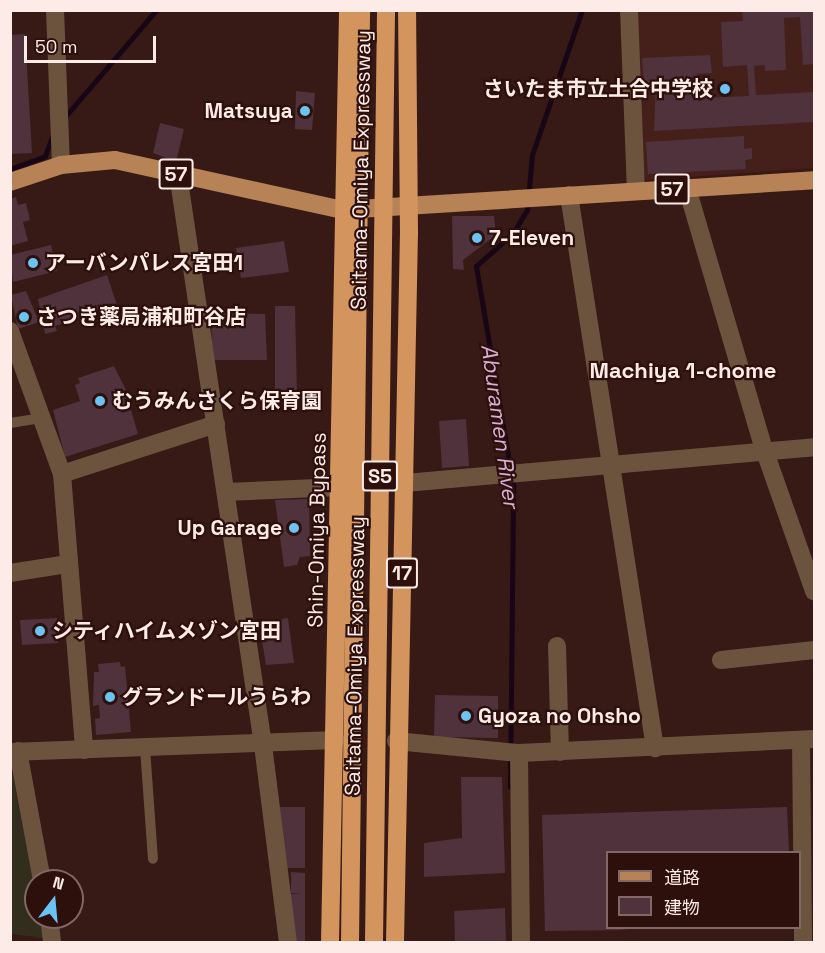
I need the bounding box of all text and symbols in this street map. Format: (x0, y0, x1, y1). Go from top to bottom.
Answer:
scale bar (27, 24, 159, 62)
street label: Saitama-Omiya Expressway (346, 30, 376, 310)
text: 50 m (35, 35, 77, 58)
place label: さいたま市立土合中学校 (482, 76, 713, 102)
marker: さいたま市立土合中学校 (718, 82, 732, 96)
place label: Matsuya (205, 98, 293, 124)
marker: Matsuya (298, 104, 312, 118)
road number: 57 (158, 157, 194, 191)
road number: 57 (654, 172, 690, 206)
place label: 7-Eleven (489, 225, 574, 251)
marker: 7-Eleven (470, 231, 484, 245)
place label: アーバンパレス宮田1 (45, 250, 242, 276)
marker: アーバンパレス宮田1 (26, 256, 40, 270)
place label: さつき薬局浦和町谷店 (36, 304, 246, 330)
marker: さつき薬局浦和町谷店 (17, 310, 31, 324)
water label: Aburamen River (475, 342, 525, 510)
district label: Machiya 1-chome (590, 358, 776, 384)
place label: むうみんさくら保育園 (112, 388, 322, 414)
marker: むうみんさくら保育園 (93, 394, 107, 408)
street label: Shin-Omiya Bypass (303, 432, 331, 628)
road number: S5 (360, 459, 400, 493)
place label: Up Garage (178, 515, 282, 541)
street label: Saitama-Omiya Expressway (340, 516, 370, 796)
marker: Up Garage (287, 521, 301, 535)
road number: 17 (386, 556, 418, 590)
place label: シティハイムメゾン宮田 (52, 618, 283, 644)
marker: シティハイムメゾン宮田 (33, 624, 47, 638)
place label: グランドールうらわ (122, 684, 311, 710)
marker: グランドールうらわ (103, 690, 117, 704)
place label: Gyoza no Ohsho (478, 703, 641, 729)
marker: Gyoza no Ohsho (459, 709, 473, 723)
legend (606, 851, 801, 929)
text: 道路 (664, 866, 700, 889)
north arrow (24, 869, 84, 929)
text: N (50, 872, 67, 895)
text: 建物 (664, 896, 700, 919)

